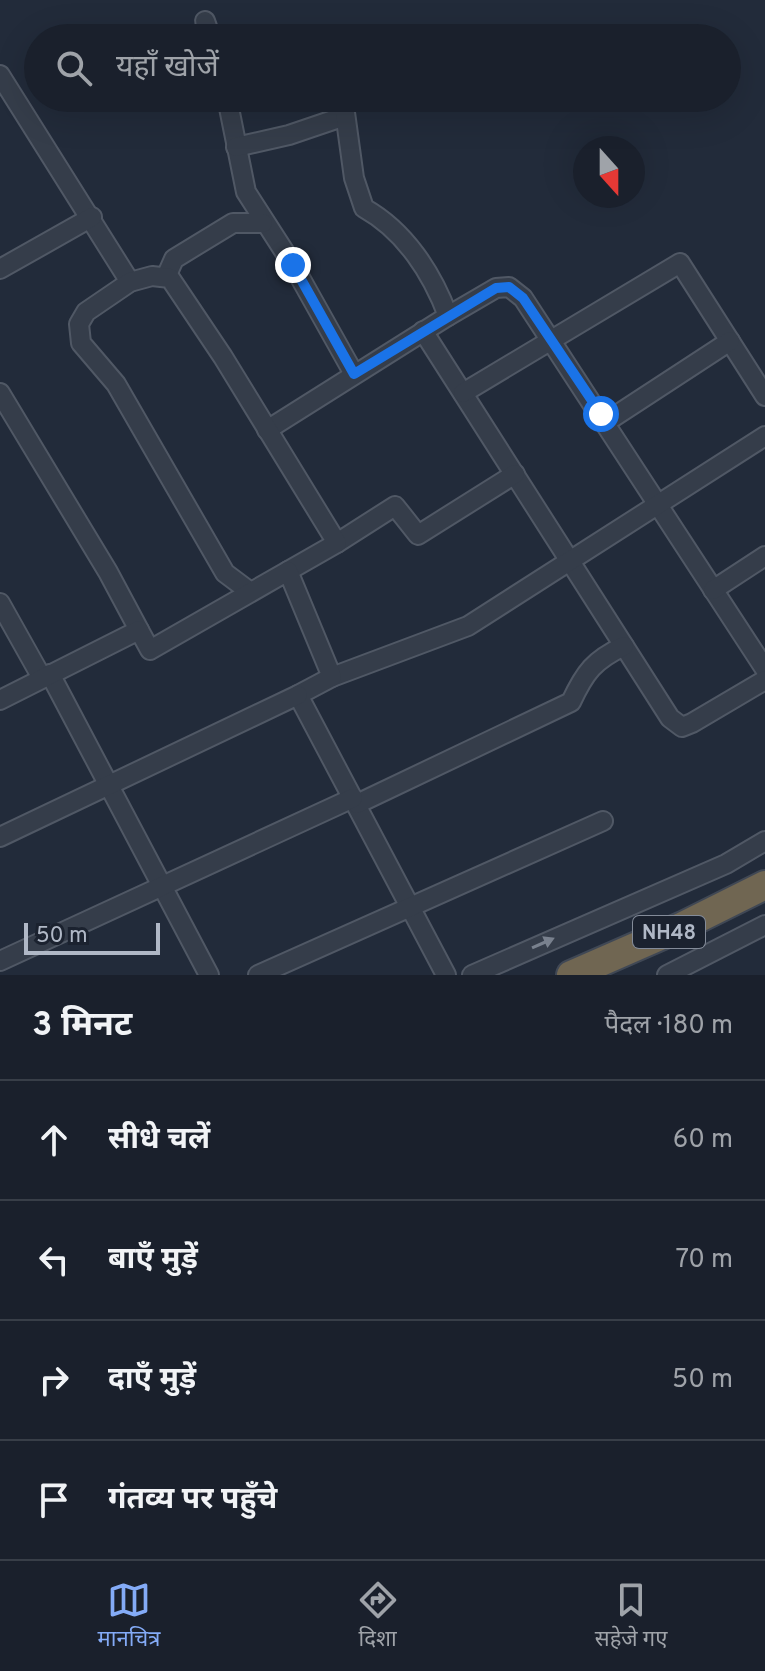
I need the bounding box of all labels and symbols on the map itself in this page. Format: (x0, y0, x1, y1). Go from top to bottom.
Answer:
north arrow (573, 136, 645, 208)
route end (275, 247, 311, 283)
route start (583, 396, 619, 432)
road number: NH48 (633, 916, 705, 948)
scale bar (24, 919, 160, 955)
one-way arrow (531, 937, 555, 950)

